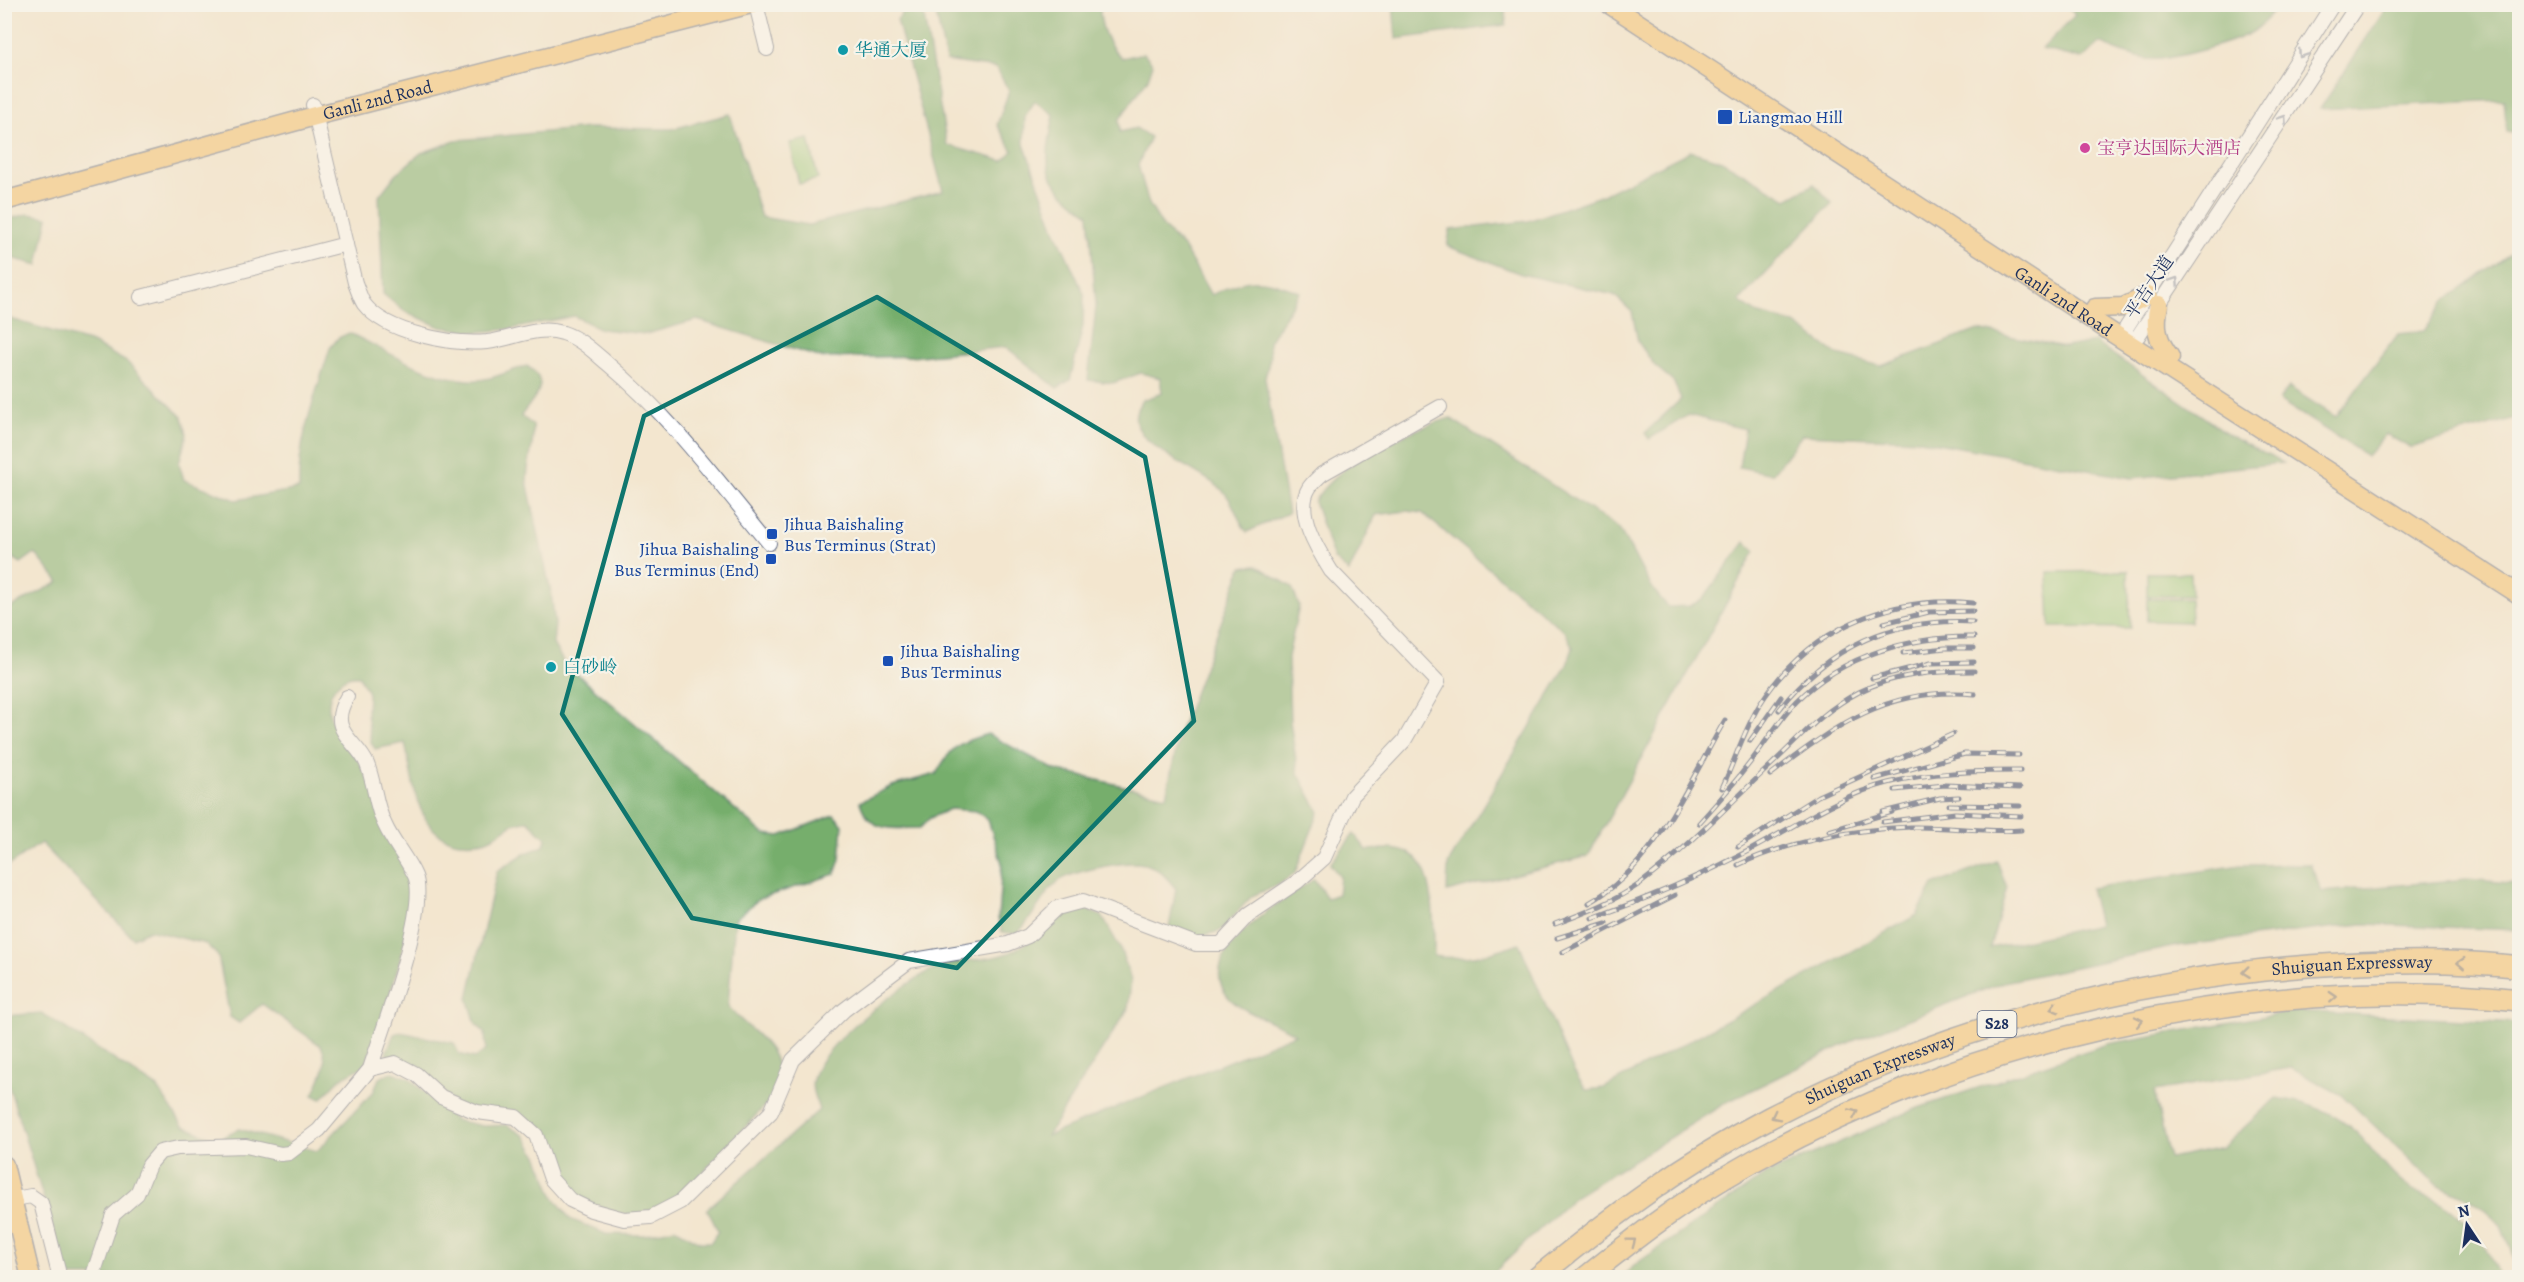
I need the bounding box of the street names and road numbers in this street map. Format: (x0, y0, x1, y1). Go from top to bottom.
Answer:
street label: Ganli 2nd Road (320, 74, 435, 126)
street label: 平吉大道 (2119, 250, 2179, 324)
street label: Ganli 2nd Road (2010, 260, 2117, 342)
street label: Shuiguan Expressway (2270, 950, 2433, 981)
road number: S28 (1978, 1011, 2016, 1037)
street label: Shuiguan Expressway (1801, 1027, 1959, 1110)

